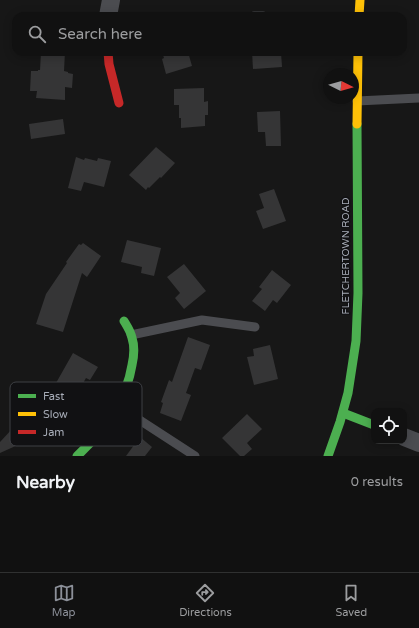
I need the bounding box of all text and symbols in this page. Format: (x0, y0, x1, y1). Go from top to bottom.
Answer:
search box (12, 12, 407, 56)
icon: search (26, 23, 48, 45)
text: Search here (58, 25, 142, 43)
north arrow (323, 68, 359, 104)
street label: FLETCHERTOWN ROAD (340, 198, 352, 314)
legend (10, 382, 142, 446)
text: Fast (43, 390, 64, 403)
text: Slow (43, 408, 68, 421)
map controls (371, 408, 407, 444)
button: locate (371, 408, 407, 444)
text: Jam (43, 426, 64, 439)
text: Nearby (16, 472, 75, 493)
text: 0 results (351, 474, 403, 490)
tab: Map (52, 582, 76, 619)
tab: Directions (179, 582, 232, 619)
tab: Saved (335, 582, 367, 619)

